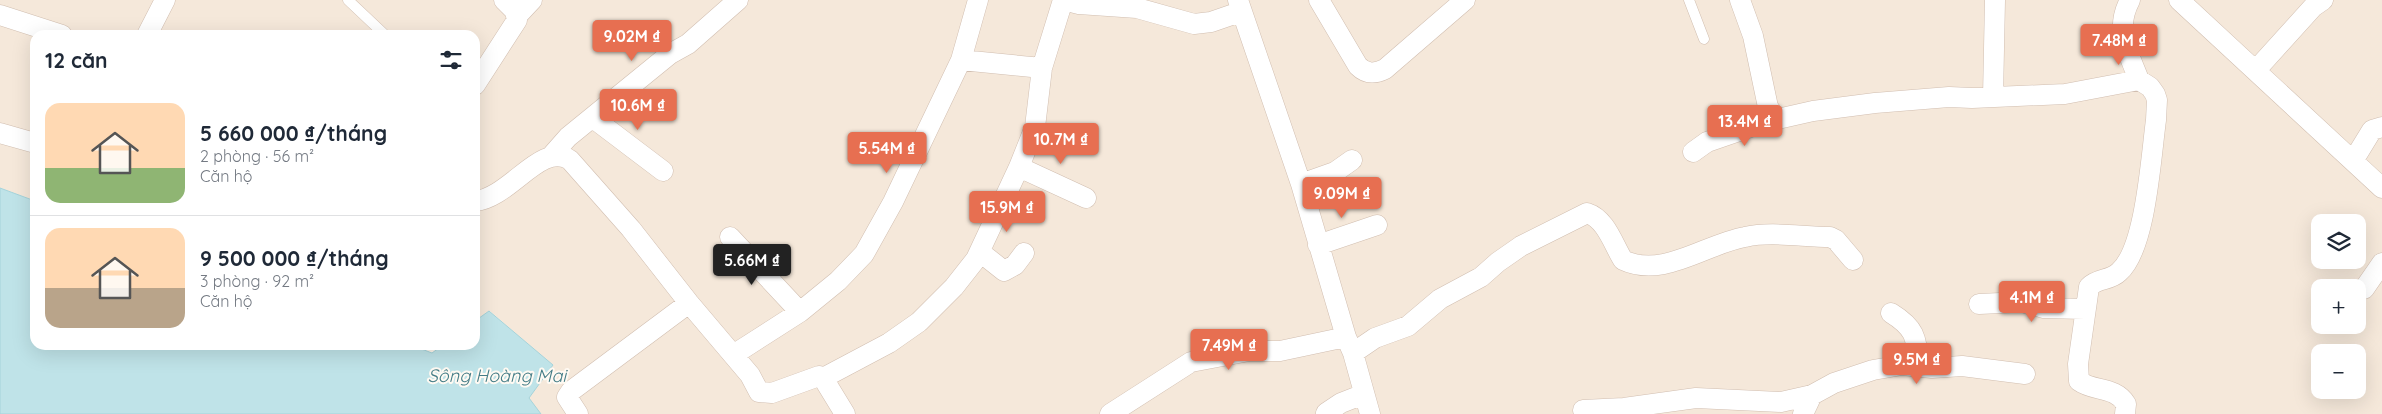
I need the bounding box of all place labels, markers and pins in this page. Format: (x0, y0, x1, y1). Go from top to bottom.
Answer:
pin: 9.02M ₫ (586, 20, 678, 62)
pin: 7.48M ₫ (2073, 23, 2165, 66)
pin: 10.6M ₫ (592, 88, 684, 131)
pin: 13.4M ₫ (1699, 104, 1791, 147)
pin: 10.7M ₫ (1015, 122, 1107, 165)
pin: 5.54M ₫ (841, 132, 933, 174)
pin: 9.09M ₫ (1296, 176, 1388, 219)
pin: 15.9M ₫ (961, 190, 1053, 233)
pin: 5.66M ₫ (706, 244, 798, 286)
pin: 4.1M ₫ (1991, 280, 2073, 323)
pin: 7.49M ₫ (1183, 328, 1275, 371)
pin: 9.5M ₫ (1876, 342, 1958, 385)

